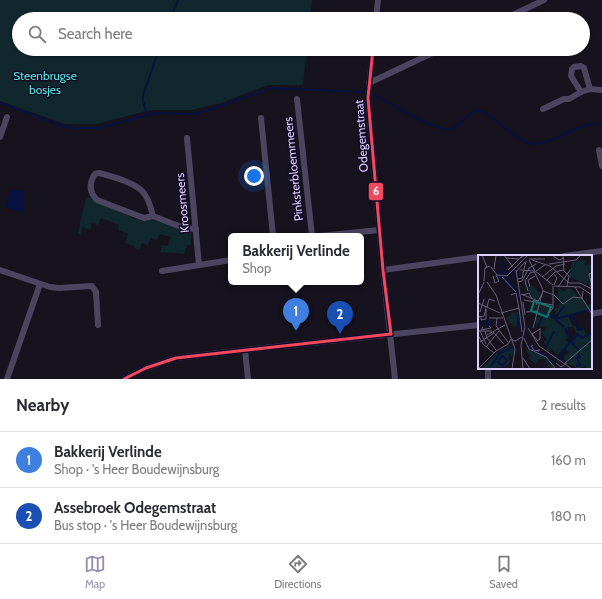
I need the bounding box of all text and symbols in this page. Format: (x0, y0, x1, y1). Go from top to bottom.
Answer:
search box (12, 12, 590, 56)
icon: search (26, 23, 48, 45)
text: Search here (58, 25, 133, 43)
park label: Steenbrugse bosjes (13, 68, 77, 97)
street label: Odegemstraat (351, 99, 371, 173)
street label: Pinksterbloemmeers (280, 116, 306, 222)
your location (244, 166, 264, 186)
street label: Kroosmeers (172, 172, 192, 234)
line badge: 6 (368, 182, 384, 201)
text: 6 (373, 184, 379, 198)
popup (228, 233, 364, 285)
text: Bakkerij Verlinde (242, 242, 350, 260)
inset map (478, 255, 592, 369)
text: Shop (242, 260, 271, 276)
pin: 1 (283, 298, 309, 331)
pin: 2 (327, 301, 353, 334)
text: Nearby (16, 395, 69, 415)
text: 2 results (541, 397, 586, 413)
text: Bakkerij Verlinde (54, 443, 162, 461)
text: 1 (27, 452, 31, 468)
text: 160 m (551, 452, 586, 468)
text: Shop · 's Heer Boudewijnsburg (54, 461, 219, 477)
text: Assebroek Odegemstraat (54, 499, 216, 517)
text: 2 (26, 508, 32, 524)
text: 180 m (550, 508, 586, 524)
text: Bus stop · 's Heer Boudewijnsburg (54, 517, 237, 533)
tab: Map (84, 553, 106, 591)
tab: Directions (274, 553, 321, 591)
tab: Saved (489, 553, 518, 591)

